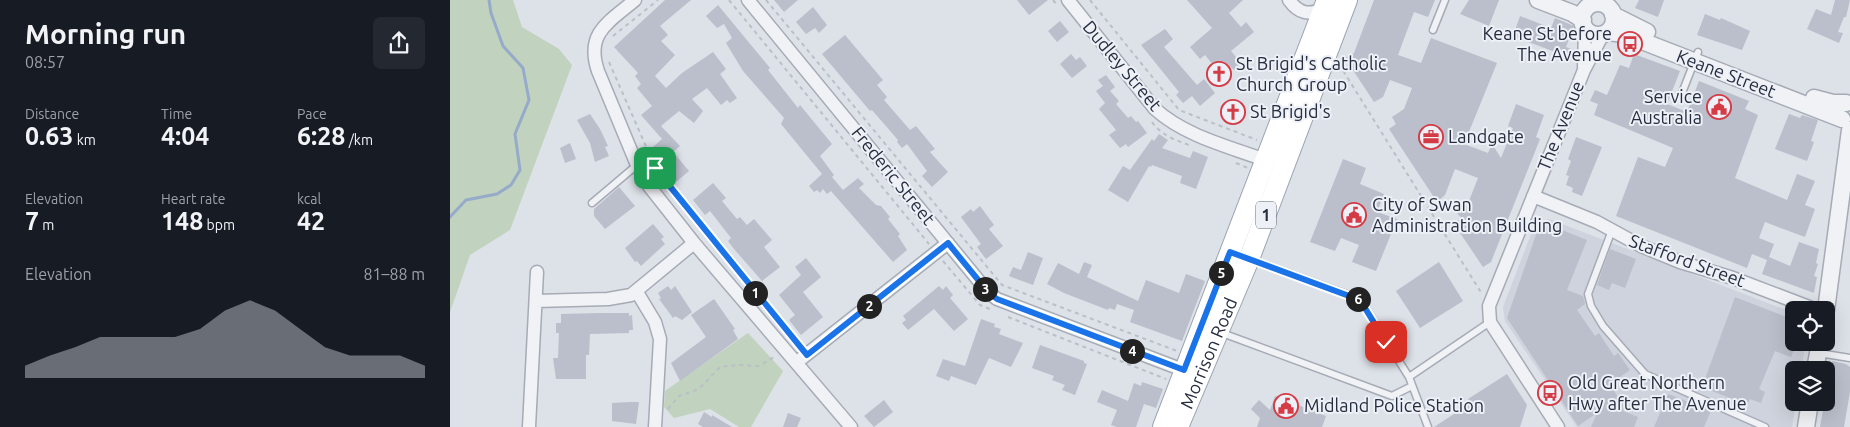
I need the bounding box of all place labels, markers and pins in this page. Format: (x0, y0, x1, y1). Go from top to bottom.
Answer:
place label: Keane St before The Avenue (1483, 23, 1612, 64)
bus stop icon: Keane St before The Avenue (1617, 31, 1643, 57)
place label: St Brigid's Catholic Church Group (1236, 53, 1386, 94)
church icon: St Brigid's Catholic Church Group (1206, 61, 1232, 87)
place label: Service Australia (1631, 86, 1702, 127)
public building icon: Service Australia (1706, 94, 1732, 120)
church icon: St Brigid's (1220, 99, 1246, 125)
place label: St Brigid's (1250, 101, 1331, 121)
office icon: Landgate (1418, 124, 1444, 150)
place label: Landgate (1448, 126, 1524, 146)
pin (634, 147, 676, 189)
place label: City of Swan Administration Building (1372, 194, 1562, 235)
public building icon: City of Swan Administration Building (1341, 202, 1367, 228)
pin: 5 (1208, 260, 1234, 286)
pin: 3 (972, 276, 998, 302)
pin: 1 (742, 280, 768, 306)
pin: 6 (1346, 286, 1370, 312)
pin: 2 (856, 294, 882, 318)
pin (1365, 321, 1407, 363)
pin: 4 (1120, 338, 1144, 364)
place label: Old Great Northern Hwy after The Avenue (1568, 372, 1747, 413)
bus stop icon: Old Great Northern Hwy after The Avenue (1537, 380, 1563, 406)
public building icon: Midland Police Station (1273, 393, 1299, 419)
place label: Midland Police Station (1304, 395, 1484, 415)

